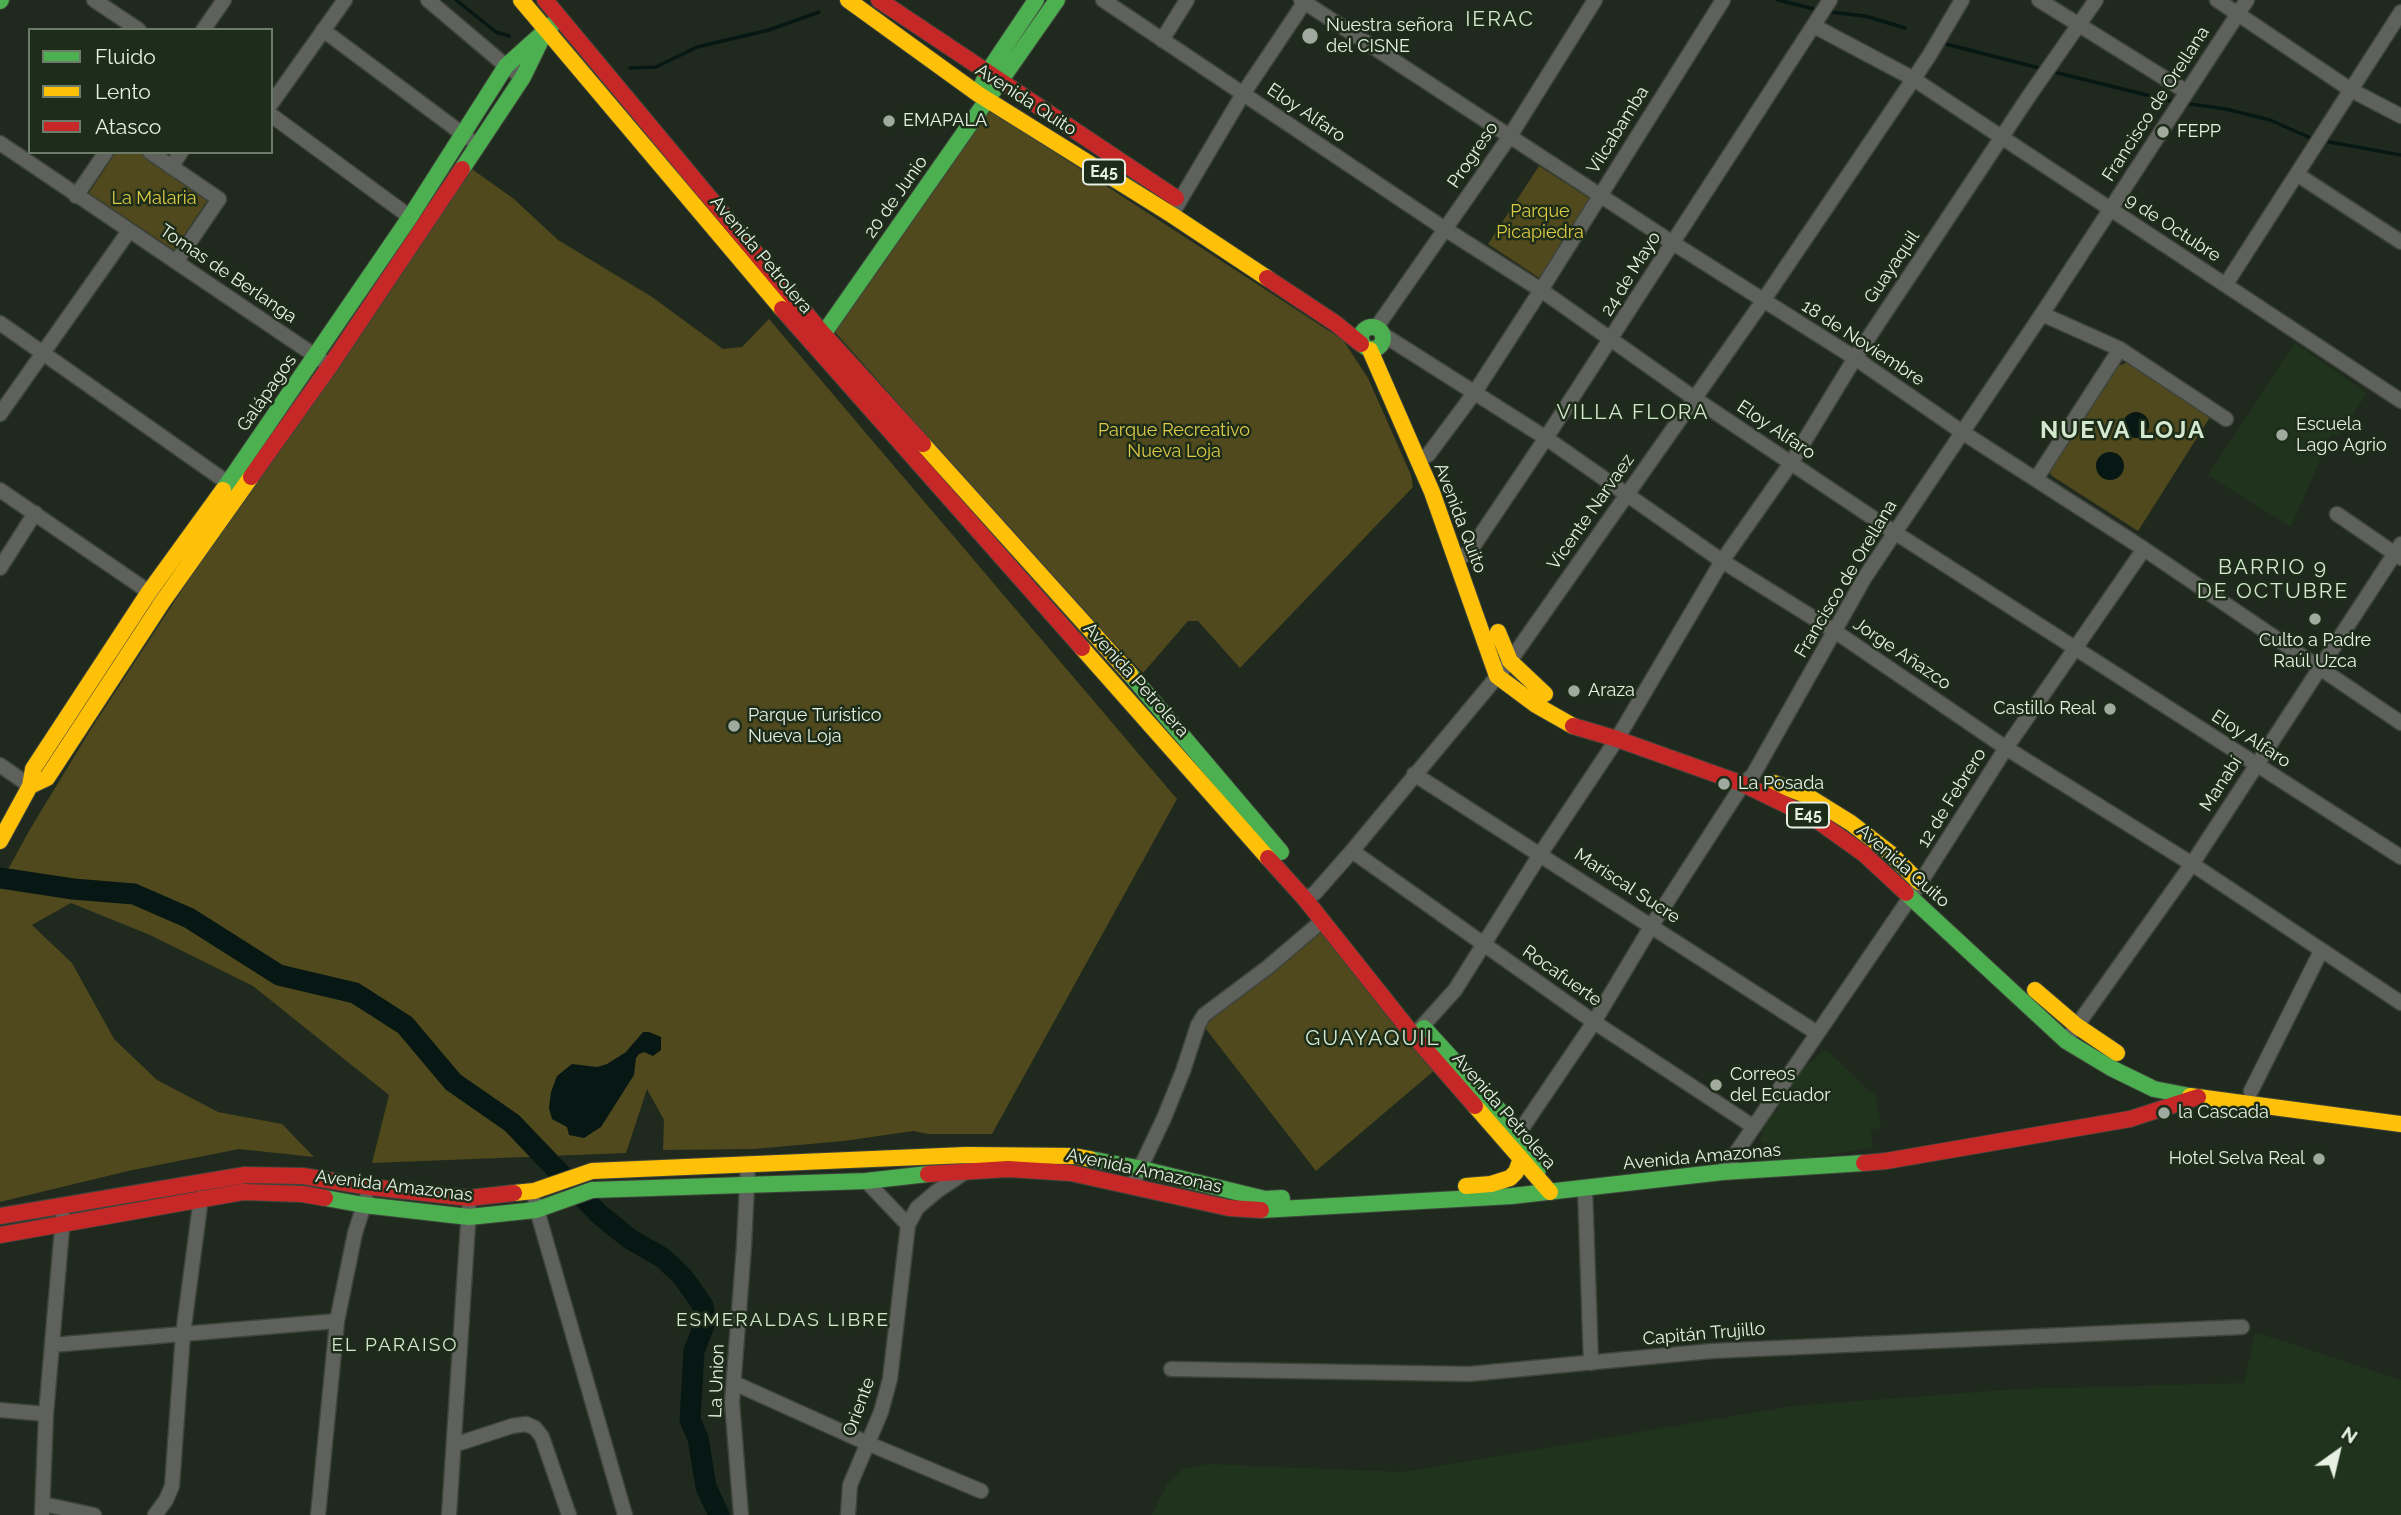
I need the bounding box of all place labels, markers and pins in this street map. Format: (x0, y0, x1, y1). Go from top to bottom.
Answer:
place label: Nuestra señora del CISNE (1326, 15, 1453, 58)
marker: Nuestra señora del CISNE (1300, 26, 1320, 46)
place label: EMAPALA (903, 110, 987, 132)
marker: EMAPALA (881, 113, 897, 129)
place label: FEPP (2177, 121, 2221, 143)
marker: FEPP (2155, 124, 2171, 140)
place label: Escuela Lago Agrio (2296, 414, 2387, 457)
marker: Escuela Lago Agrio (2274, 427, 2290, 443)
marker: Culto a Padre Raúl Uzca (2307, 611, 2323, 627)
place label: Culto a Padre Raúl Uzca (2259, 630, 2371, 672)
place label: Araza (1588, 680, 1635, 702)
marker: Araza (1566, 683, 1582, 699)
place label: Castillo Real (1993, 698, 2096, 720)
marker: Castillo Real (2102, 701, 2118, 717)
place label: Parque Turístico Nueva Loja (748, 705, 881, 748)
marker: Parque Turístico Nueva Loja (726, 718, 742, 734)
place label: La Posada (1738, 773, 1824, 795)
marker: La Posada (1716, 776, 1732, 792)
place label: Correos del Ecuador (1730, 1064, 1831, 1106)
marker: Correos del Ecuador (1708, 1077, 1724, 1093)
place label: la Cascada (2178, 1102, 2269, 1124)
marker: la Cascada (2156, 1105, 2172, 1121)
place label: Hotel Selva Real (2169, 1148, 2305, 1170)
marker: Hotel Selva Real (2311, 1151, 2327, 1167)

